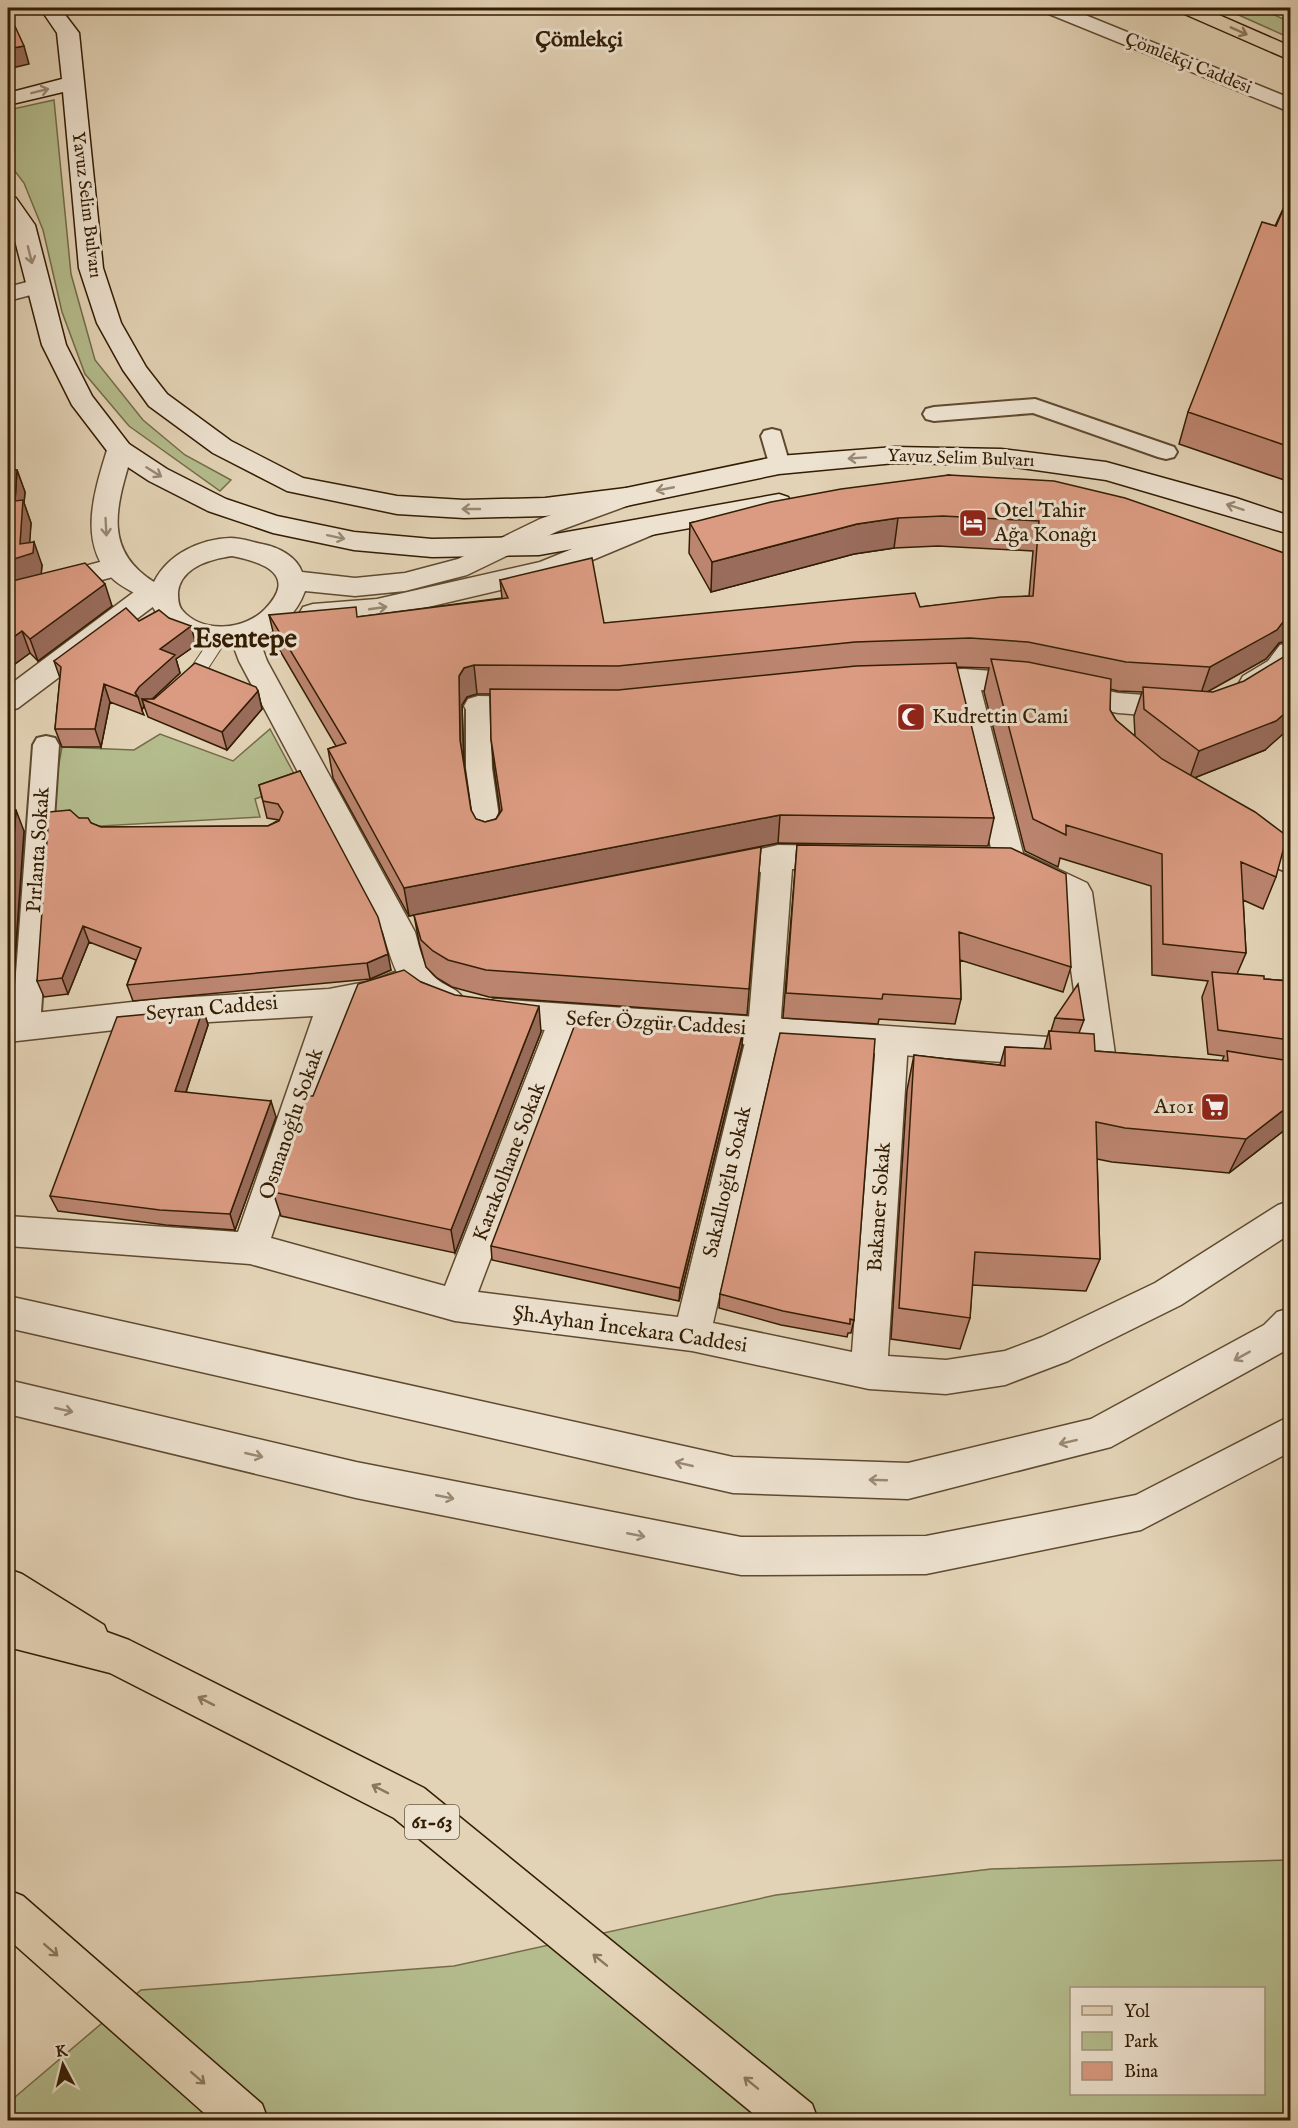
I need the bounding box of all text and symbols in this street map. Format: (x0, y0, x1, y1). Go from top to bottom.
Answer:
district label: Çömlekçi (535, 26, 623, 54)
one-way arrow (1229, 26, 1247, 37)
street label: Çömlekçi Caddesi (1121, 28, 1255, 100)
one-way arrow (30, 85, 49, 97)
street label: Yavuz Selim Bulvarı (66, 131, 106, 280)
one-way arrow (25, 245, 36, 265)
street label: Yavuz Selim Bulvarı (887, 445, 1035, 473)
one-way arrow (847, 452, 867, 463)
one-way arrow (145, 466, 162, 478)
one-way arrow (655, 484, 675, 495)
place label: Otel Tahir Ağa Konağı (993, 498, 1097, 549)
one-way arrow (1226, 500, 1245, 511)
one-way arrow (462, 503, 482, 515)
hotel icon: Otel Tahir Ağa Konağı (957, 507, 989, 539)
one-way arrow (101, 517, 112, 537)
one-way arrow (326, 532, 346, 543)
one-way arrow (368, 602, 388, 613)
district label: Esentepe (193, 623, 297, 657)
mosque icon: Kudrettin Cami (895, 701, 927, 733)
place label: Kudrettin Cami (932, 704, 1068, 731)
street label: Pırlanta Sokak (21, 786, 57, 914)
street label: Seyran Caddesi (145, 990, 279, 1028)
street label: Sefer Özgür Caddesi (565, 1006, 747, 1042)
street label: Osmanoğlu Sokak (253, 1044, 331, 1203)
street label: Karakolhane Sokak (467, 1078, 553, 1245)
supermarket icon: A101 (1199, 1091, 1231, 1123)
place label: A101 (1153, 1094, 1194, 1121)
street label: Sakallıoğlu Sokak (697, 1103, 759, 1260)
street label: Bakaner Sokak (862, 1140, 898, 1273)
street label: Şh.Ayhan İncekara Caddesi (511, 1300, 749, 1360)
one-way arrow (1234, 1351, 1252, 1362)
one-way arrow (55, 1405, 74, 1417)
one-way arrow (1059, 1437, 1078, 1449)
one-way arrow (244, 1450, 263, 1462)
one-way arrow (675, 1457, 694, 1469)
one-way arrow (868, 1474, 888, 1485)
one-way arrow (434, 1492, 454, 1503)
one-way arrow (625, 1530, 645, 1541)
one-way arrow (198, 1694, 216, 1706)
one-way arrow (372, 1783, 390, 1794)
road number: 61-63 (405, 1805, 459, 1839)
one-way arrow (44, 1943, 59, 1957)
one-way arrow (593, 1953, 608, 1967)
legend (1070, 1987, 1265, 2095)
text: Yol (1124, 2001, 1150, 2024)
text: Park (1124, 2031, 1159, 2054)
north arrow (33, 2035, 93, 2095)
text: K (54, 2041, 70, 2063)
text: Bina (1124, 2061, 1158, 2084)
one-way arrow (190, 2072, 206, 2085)
one-way arrow (743, 2077, 759, 2090)

